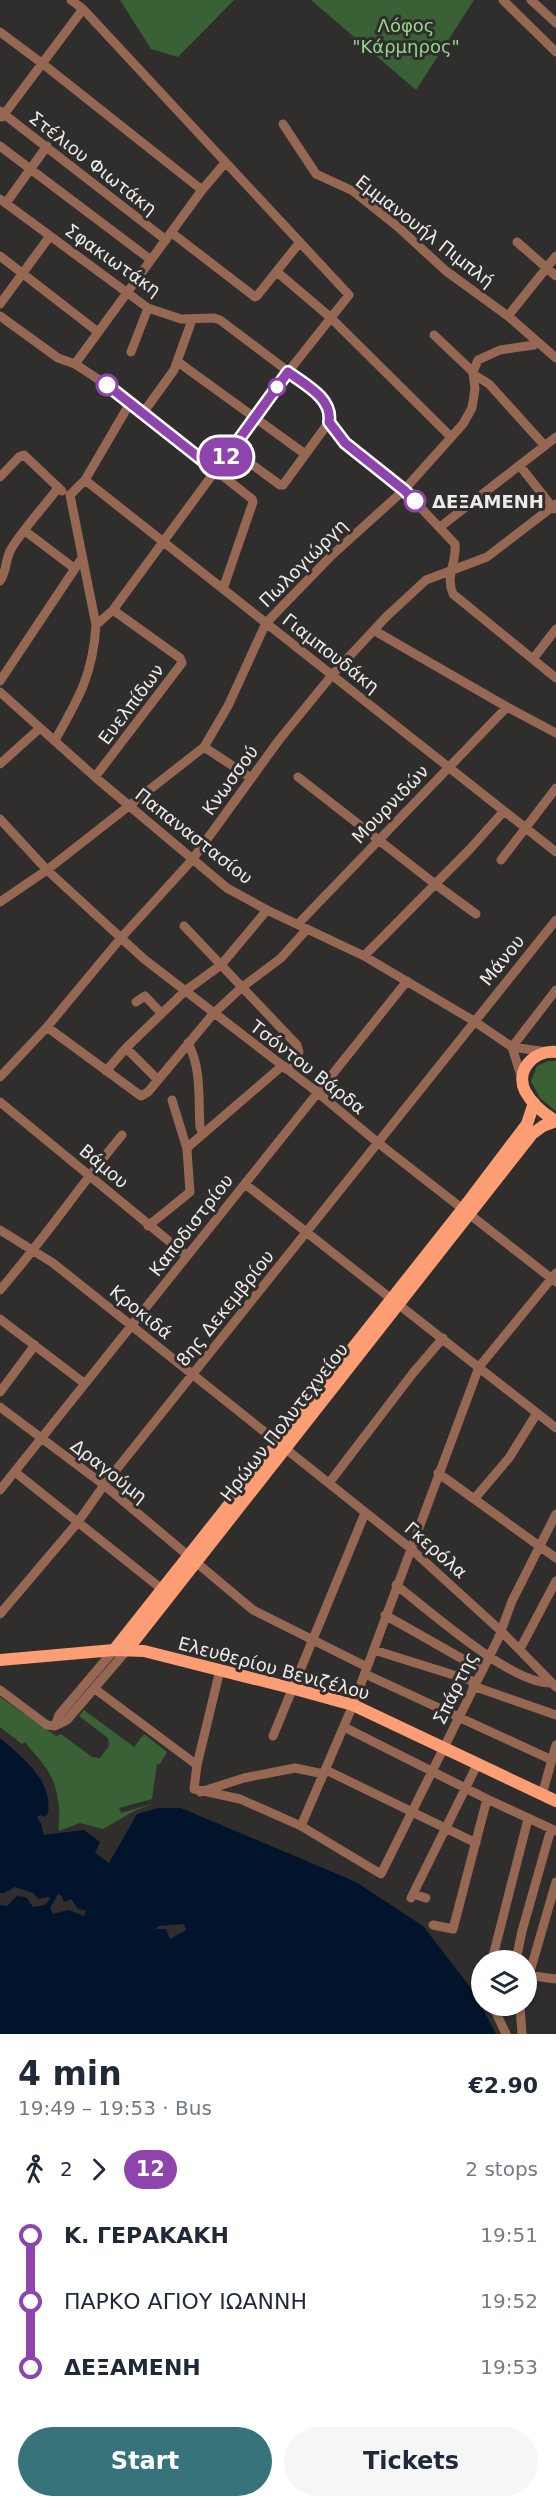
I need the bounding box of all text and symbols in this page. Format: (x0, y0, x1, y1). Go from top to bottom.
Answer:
park label: Λόφος "Κάρμηρος" (352, 15, 460, 57)
street label: Στέλιου Φιωτάκη (25, 107, 161, 219)
street label: Εµµανουήλ Πιµπλή (352, 171, 498, 291)
street label: Σφακιωτάκη (61, 219, 165, 301)
unlabelled marker (96, 374, 118, 396)
unlabelled marker (268, 378, 286, 396)
line badge: 12 (199, 438, 253, 476)
text: 12 (211, 445, 241, 469)
marker: ΔΕΞΑΜΕΝΗ (404, 490, 426, 512)
place label: ΔΕΞΑΜΕΝΗ (432, 491, 544, 512)
street label: Πωλογιώργη (255, 515, 351, 611)
street label: Γιαμπουδάκη (279, 609, 383, 697)
street label: Ευελπίδων (94, 660, 168, 748)
street label: Κνωσσού (198, 741, 262, 819)
street label: Μουρνιδών (347, 760, 433, 848)
street label: Παπαναστασίου (131, 784, 257, 888)
street label: Μάνου (475, 931, 529, 989)
street label: Τσόντου Βάρδα (246, 1015, 370, 1118)
street label: Βάμου (75, 1140, 133, 1192)
street label: Καποδιστρίου (145, 1170, 237, 1280)
street label: 8ης Δεκεμβρίου (172, 1246, 278, 1370)
street label: Κροκιδά (106, 1281, 176, 1343)
street label: Ηρώων Πολυτεχνείου (216, 1339, 352, 1505)
street label: Δραγούμη (67, 1435, 151, 1507)
street label: Γκερόλα (401, 1517, 471, 1583)
street label: Ελευθερίου Βενιζέλου (176, 1632, 372, 1704)
street label: Σπάρτης (428, 1648, 482, 1728)
map controls (471, 1950, 537, 2016)
button: layers (471, 1950, 537, 2016)
text: 4 min (18, 2054, 122, 2093)
text: €2.90 (468, 2073, 538, 2098)
text: 19:49 – 19:53 · Bus (18, 2096, 212, 2120)
icon: walk (18, 2153, 51, 2186)
icon: forward (82, 2153, 115, 2186)
text: 2 (60, 2157, 73, 2181)
text: 12 (136, 2157, 165, 2181)
text: 2 stops (465, 2157, 538, 2181)
text: Κ. ΓΕΡΑΚΑΚΗ (64, 2223, 229, 2248)
text: 19:51 (480, 2223, 538, 2247)
text: ΠΑΡΚΟ ΑΓΙΟΥ ΙΩΑΝΝΗ (64, 2289, 307, 2314)
text: 19:52 (480, 2289, 538, 2313)
text: ΔΕΞΑΜΕΝΗ (64, 2355, 201, 2380)
text: 19:53 (480, 2355, 538, 2379)
button: Start (18, 2427, 272, 2496)
button: Tickets (284, 2427, 538, 2496)

